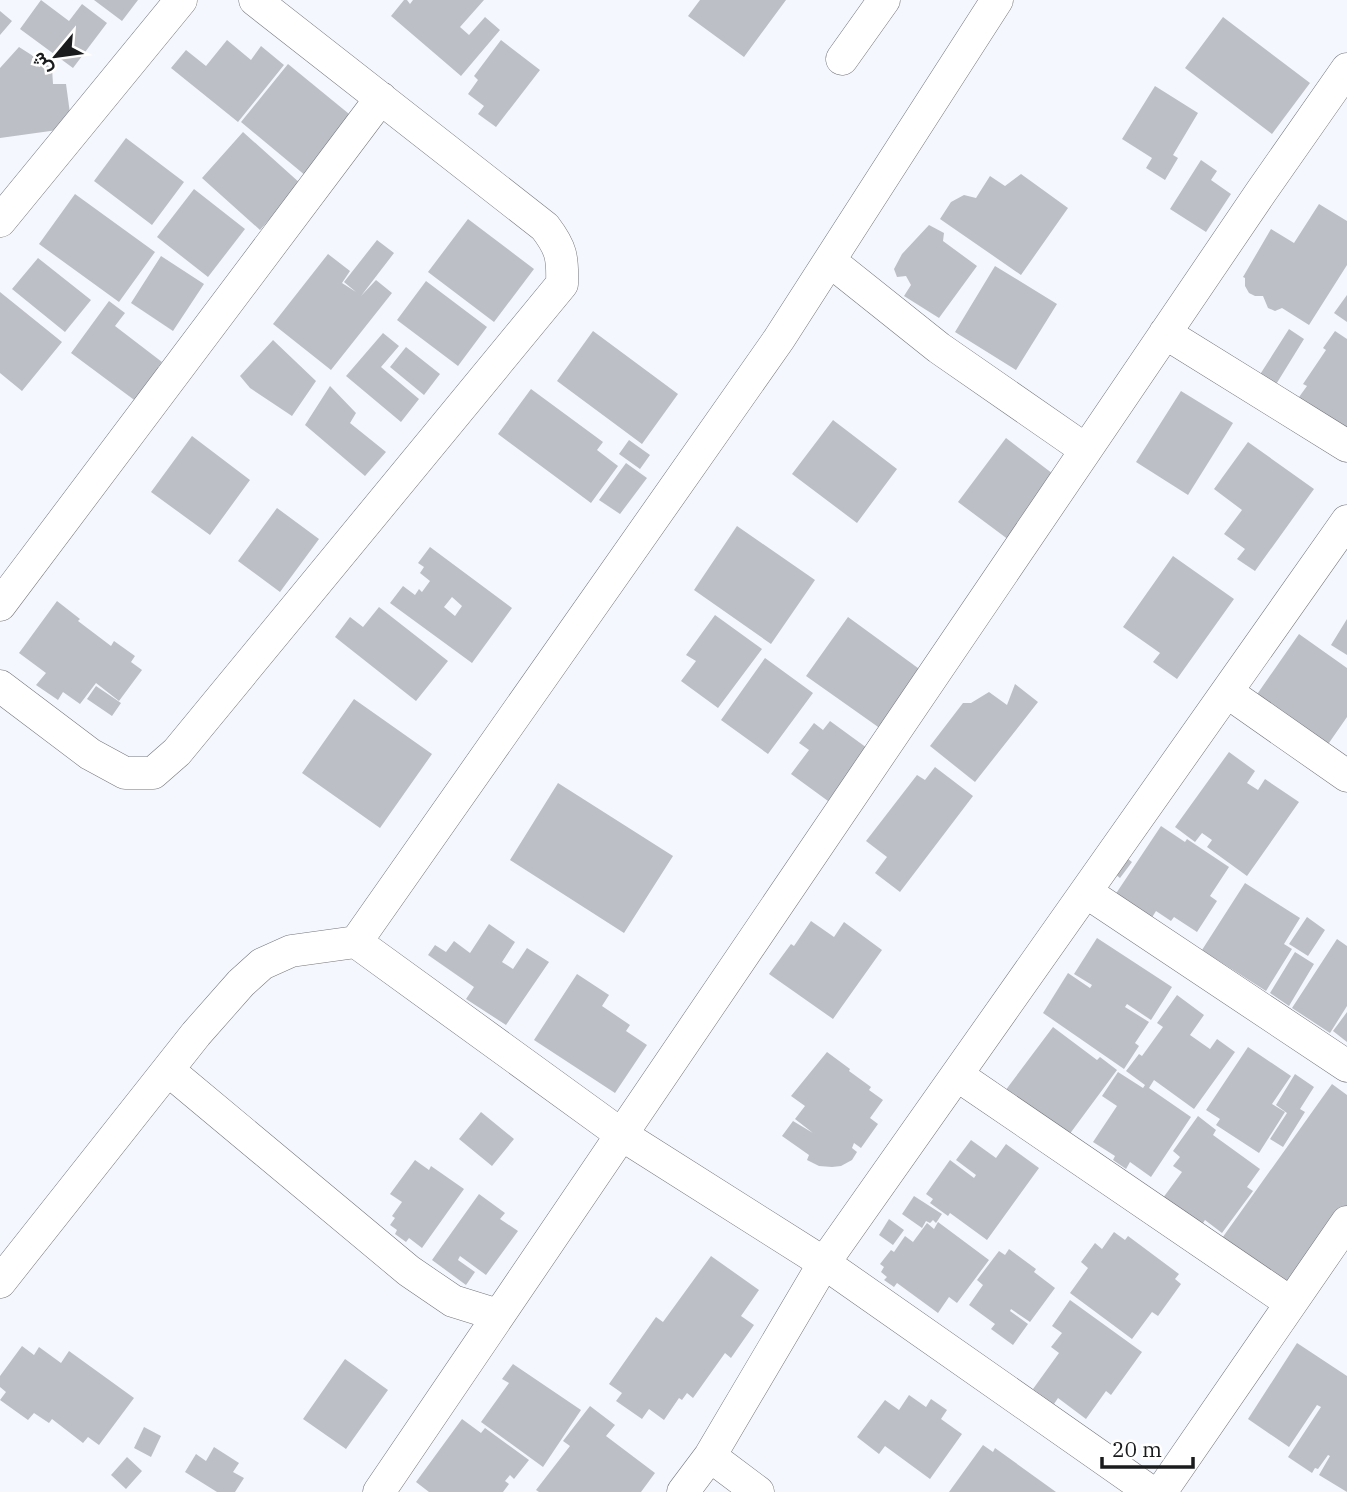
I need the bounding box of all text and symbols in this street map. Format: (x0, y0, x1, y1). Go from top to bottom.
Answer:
north arrow (21, 21, 91, 91)
text: ش (25, 48, 57, 80)
scale bar (1102, 1426, 1193, 1470)
text: 20 m (1112, 1435, 1162, 1463)

